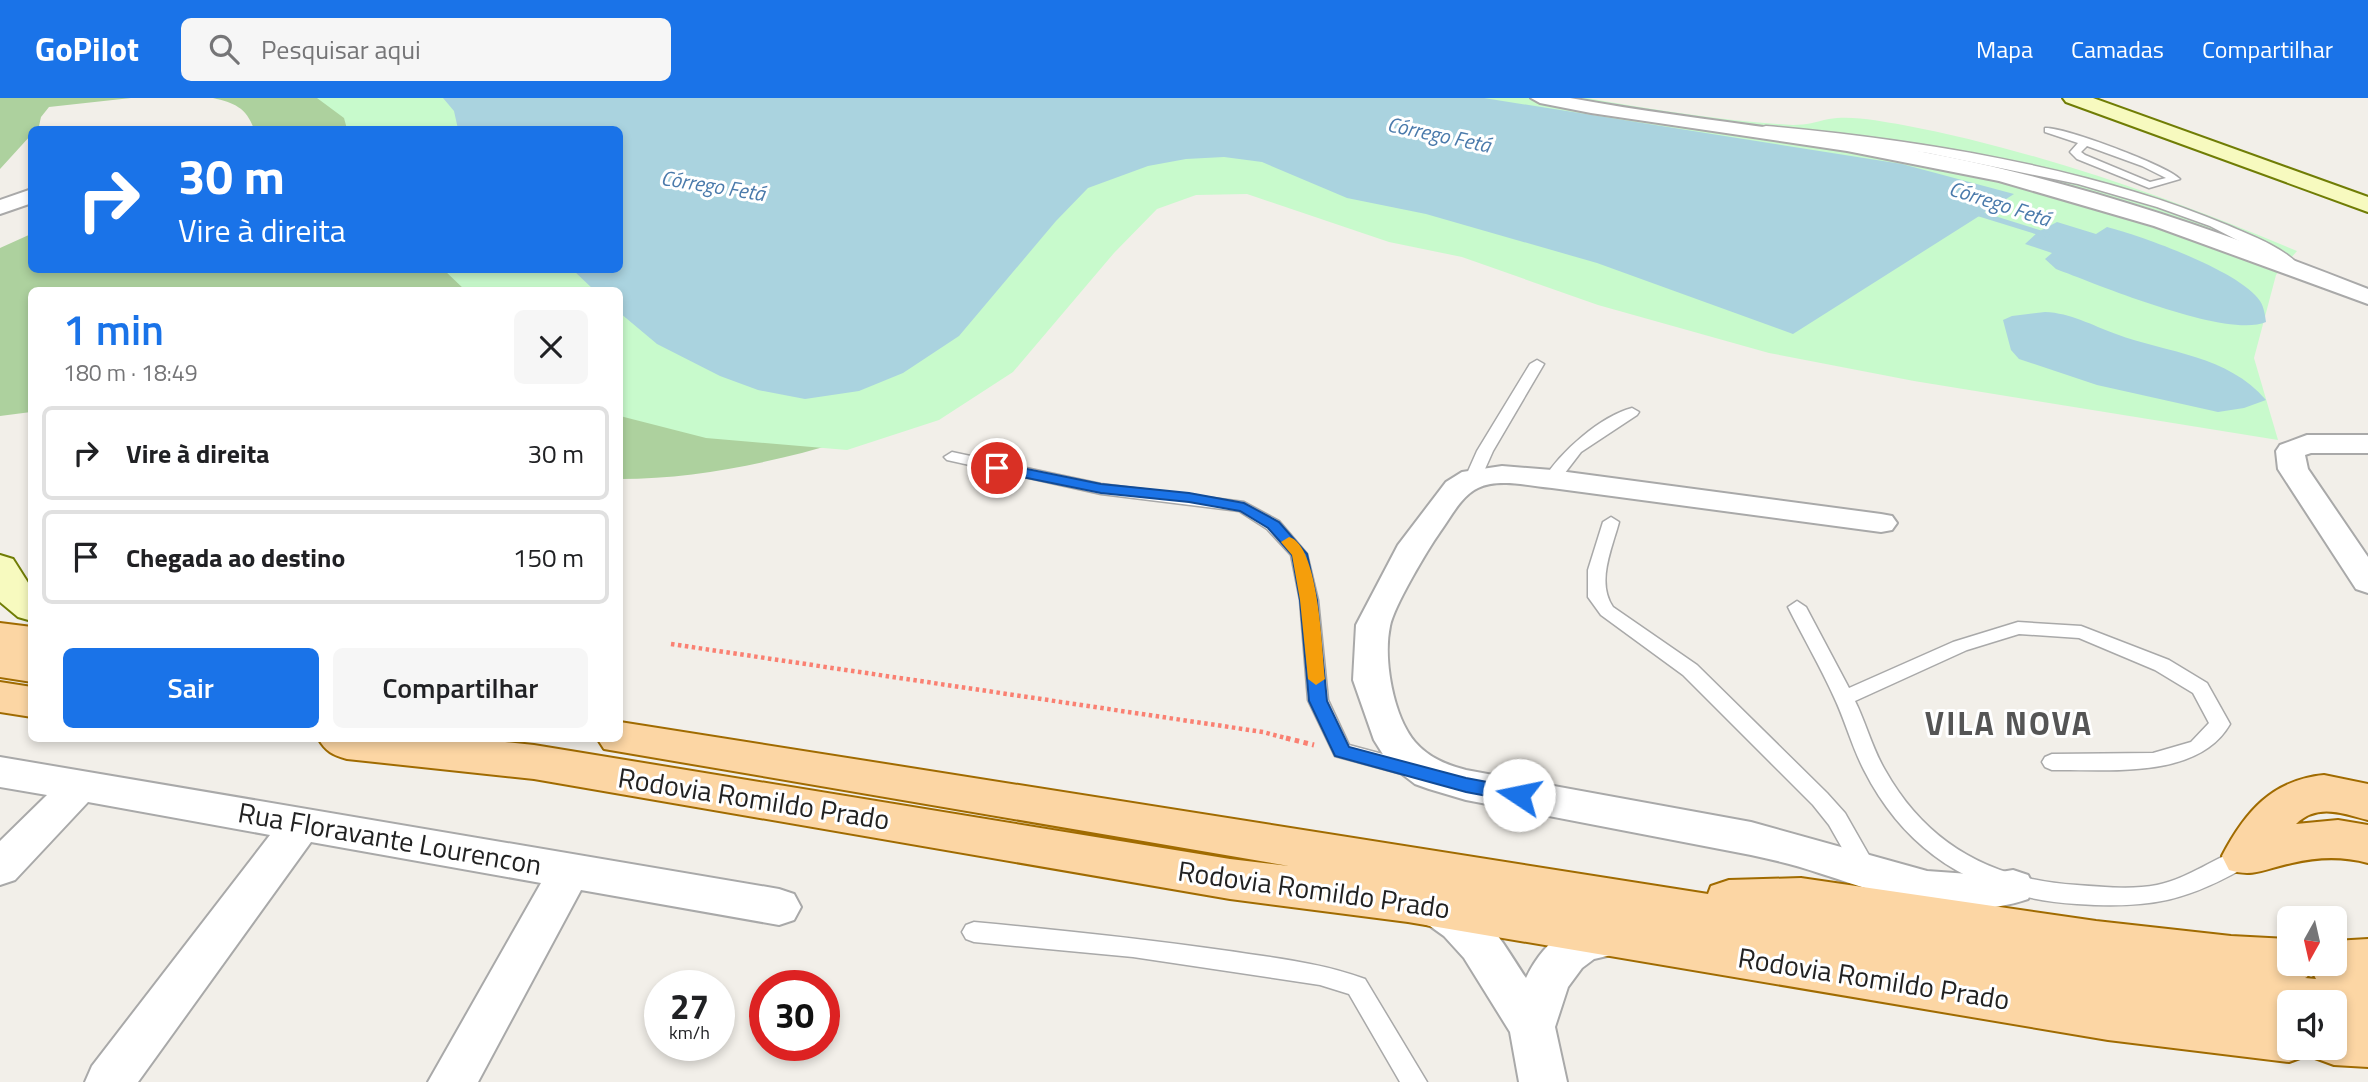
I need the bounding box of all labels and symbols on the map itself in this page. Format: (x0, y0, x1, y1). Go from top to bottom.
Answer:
water label: Córrego Fetá (1384, 107, 1495, 161)
water label: Córrego Fetá (659, 161, 769, 209)
water label: Córrego Fetá (1945, 172, 2056, 235)
pin (967, 438, 1027, 498)
district label: VILA NOVA (1925, 699, 2093, 747)
street label: Rodovia Romildo Prado (615, 755, 893, 841)
position arrow (1482, 758, 1556, 832)
street label: Rua Floravante Lourencon (235, 790, 545, 886)
street label: Rodovia Romildo Prado (1175, 849, 1453, 929)
north arrow (2277, 906, 2347, 976)
street label: Rodovia Romildo Prado (1735, 935, 2013, 1021)
speed limit sign: 30 (749, 970, 840, 1061)

